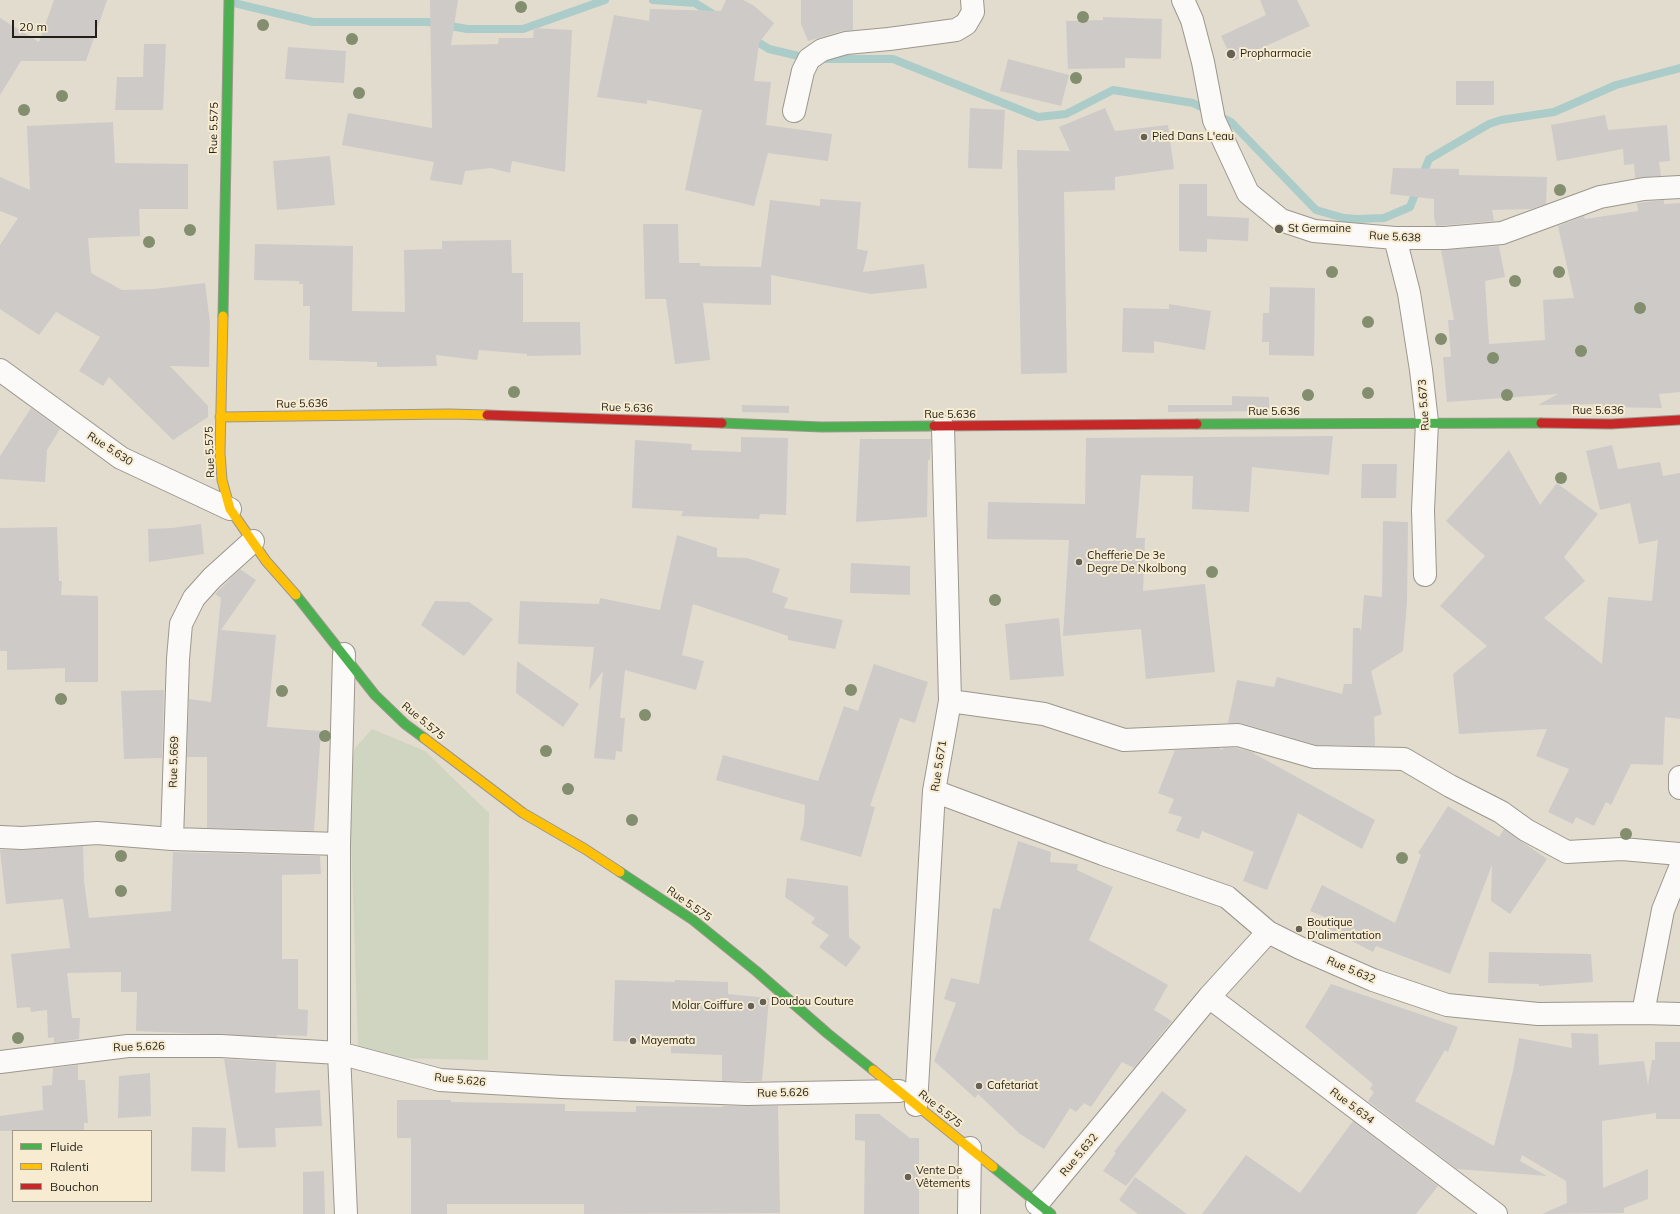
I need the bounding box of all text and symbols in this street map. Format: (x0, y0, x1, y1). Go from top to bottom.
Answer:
scale bar (14, 12, 99, 38)
text: 20 m (19, 19, 47, 34)
place label: Propharmacie (1240, 47, 1311, 61)
marker: Propharmacie (1225, 48, 1237, 60)
street label: Rue 5.575 (207, 102, 221, 154)
place label: Pied Dans L'eau (1152, 130, 1234, 144)
marker: Pied Dans L'eau (1139, 132, 1149, 142)
place label: St Germaine (1288, 222, 1351, 236)
marker: St Germaine (1273, 223, 1285, 235)
street label: Rue 5.638 (1369, 229, 1421, 245)
street label: Rue 5.673 (1416, 379, 1432, 431)
street label: Rue 5.636 (276, 397, 328, 411)
street label: Rue 5.636 (601, 401, 653, 415)
street label: Rue 5.636 (1572, 404, 1624, 418)
street label: Rue 5.636 (1248, 405, 1300, 419)
street label: Rue 5.636 (924, 408, 976, 422)
street label: Rue 5.575 (203, 426, 217, 478)
street label: Rue 5.630 (85, 429, 135, 469)
place label: Chefferie De 3e Degre De Nkolbong (1087, 549, 1186, 575)
marker: Chefferie De 3e Degre De Nkolbong (1074, 557, 1084, 567)
street label: Rue 5.575 (399, 699, 447, 743)
street label: Rue 5.669 (167, 736, 181, 788)
street label: Rue 5.671 (928, 739, 950, 793)
street label: Rue 5.575 (664, 884, 714, 924)
place label: Boutique D'alimentation (1307, 916, 1381, 942)
marker: Boutique D'alimentation (1294, 924, 1304, 934)
street label: Rue 5.632 (1325, 954, 1377, 986)
place label: Doudou Couture (771, 995, 854, 1009)
marker: Doudou Couture (758, 997, 768, 1007)
place label: Molar Coiffure (672, 999, 743, 1013)
marker: Molar Coiffure (746, 1001, 756, 1011)
place label: Mayemata (641, 1034, 695, 1048)
marker: Mayemata (628, 1036, 638, 1046)
street label: Rue 5.626 (113, 1040, 165, 1054)
street label: Rue 5.626 (434, 1071, 486, 1089)
place label: Cafetariat (987, 1079, 1038, 1093)
marker: Cafetariat (974, 1081, 984, 1091)
street label: Rue 5.634 (1327, 1085, 1377, 1127)
street label: Rue 5.626 (757, 1086, 809, 1100)
street label: Rue 5.575 (916, 1088, 964, 1130)
legend (12, 1130, 152, 1202)
street label: Rue 5.632 (1057, 1131, 1101, 1179)
text: Fluide (50, 1139, 83, 1154)
text: Ralenti (50, 1159, 89, 1174)
place label: Vente De Vêtements (916, 1164, 970, 1190)
marker: Vente De Vêtements (903, 1172, 913, 1182)
text: Bouchon (50, 1179, 99, 1194)

